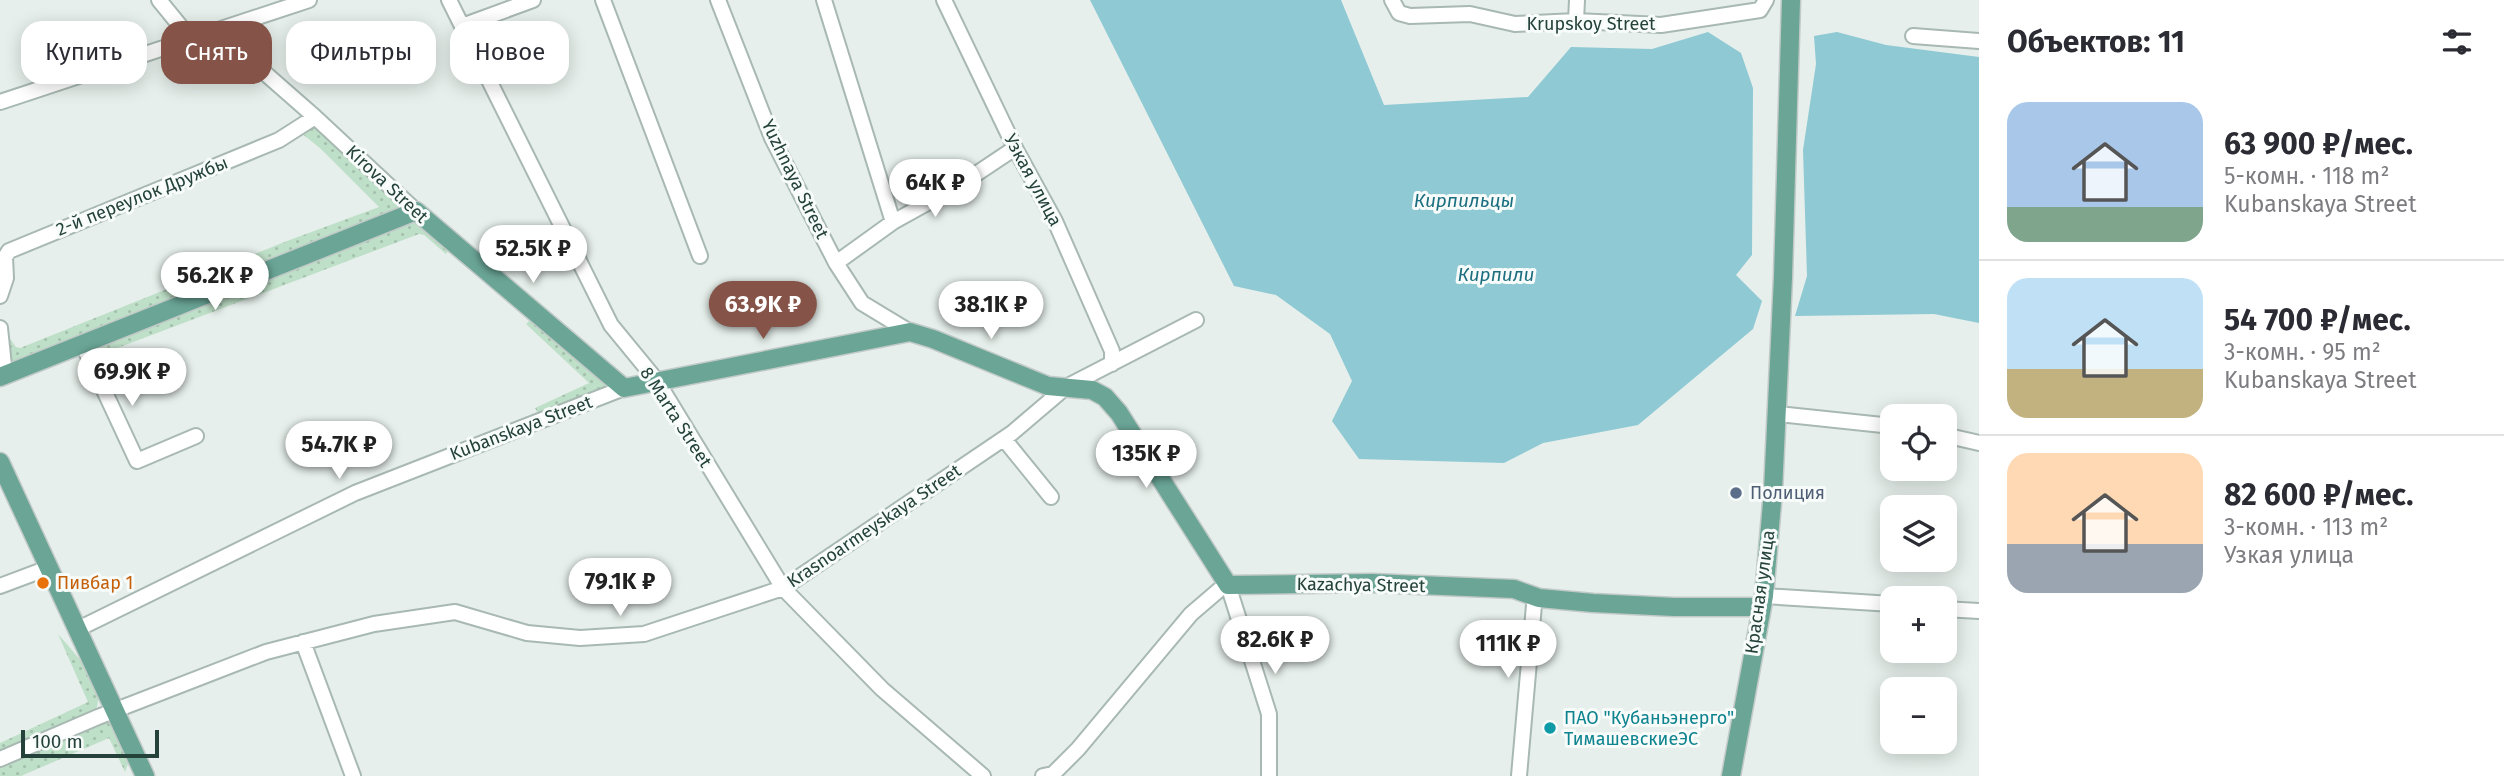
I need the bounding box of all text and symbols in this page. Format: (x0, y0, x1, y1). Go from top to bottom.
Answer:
street label: Krupskoy Street (1526, 13, 1656, 35)
chip: Купить (21, 21, 147, 84)
chip: Снять (161, 21, 272, 84)
chip: Фильтры (286, 21, 436, 84)
chip: Новое (450, 21, 569, 84)
icon: filters (2438, 23, 2476, 61)
text: Объектов: 11 (2007, 24, 2185, 60)
street label: Yuzhnaya Street (757, 116, 834, 243)
text: 63 900 ₽/мес. (2224, 126, 2413, 162)
street label: Узкая улица (999, 130, 1067, 230)
icon: home (2063, 130, 2147, 214)
street label: Kirova Street (341, 140, 433, 228)
street label: 2-й переулок Дружбы (53, 151, 231, 241)
pin: 64K ₽ (886, 160, 984, 219)
text: 5-комн. · 118 m² (2224, 162, 2389, 190)
text: 64K ₽ (905, 168, 965, 196)
water label: Кирпильцы (1414, 189, 1514, 212)
text: Kubanskaya Street (2224, 190, 2416, 218)
pin: 52.5K ₽ (468, 226, 598, 285)
text: 52.5K ₽ (495, 234, 571, 262)
pin: 56.2K ₽ (150, 252, 280, 312)
text: 56.2K ₽ (177, 261, 253, 289)
water label: Кирпили (1458, 263, 1534, 286)
pin: 63.9K ₽ (698, 282, 828, 341)
pin: 38.1K ₽ (926, 282, 1056, 341)
text: 63.9K ₽ (725, 290, 801, 318)
text: 38.1K ₽ (955, 290, 1027, 318)
text: 54 700 ₽/мес. (2224, 302, 2411, 338)
icon: home (2063, 306, 2147, 390)
text: 3-комн. · 95 m² (2224, 338, 2381, 366)
pin: 69.9K ₽ (67, 348, 197, 408)
text: 69.9K ₽ (93, 357, 171, 385)
street label: 8 Marta Street (635, 363, 717, 472)
text: Kubanskaya Street (2224, 366, 2416, 394)
street label: Kubanskaya Street (447, 391, 596, 465)
map controls (1880, 404, 1957, 754)
button: locate (1880, 404, 1957, 481)
pin: 54.7K ₽ (274, 421, 404, 481)
text: 54.7K ₽ (301, 430, 377, 458)
pin: 135K ₽ (1089, 430, 1203, 490)
text: 135K ₽ (1112, 439, 1180, 467)
street label: Krasnoarmeyskaya Street (783, 459, 966, 593)
text: 82 600 ₽/мес. (2224, 477, 2413, 513)
icon: home (2063, 481, 2147, 565)
place label: Полиция (1750, 482, 1825, 504)
marker: Полиция (1728, 485, 1744, 501)
button: layers (1880, 495, 1957, 572)
text: 3-комн. · 113 m² (2224, 513, 2388, 541)
street label: Красная улица (1740, 529, 1780, 655)
text: Узкая улица (2224, 541, 2354, 569)
pin: 79.1K ₽ (555, 558, 685, 618)
text: 79.1K ₽ (585, 567, 655, 595)
place label: Пивбар 1 (57, 572, 133, 594)
street label: Kazachya Street (1296, 573, 1426, 597)
marker: Пивбар 1 (35, 575, 51, 591)
button: + (1880, 586, 1957, 663)
pin: 82.6K ₽ (1210, 616, 1340, 676)
pin: 111K ₽ (1451, 620, 1565, 680)
text: 82.6K ₽ (1237, 625, 1313, 653)
text: 111K ₽ (1476, 629, 1540, 657)
button: − (1880, 677, 1957, 754)
place label: ПАО "Кубаньэнерго" ТимашевскиеЭС (1564, 707, 1734, 750)
marker: ПАО "Кубаньэнерго" ТимашевскиеЭС (1542, 720, 1558, 736)
scale bar (21, 727, 159, 759)
text: 100 m (32, 730, 83, 753)

